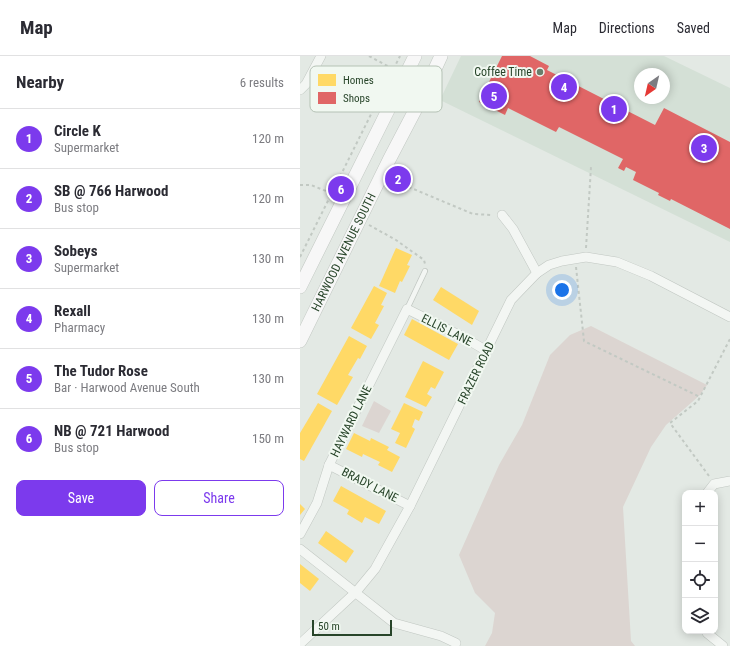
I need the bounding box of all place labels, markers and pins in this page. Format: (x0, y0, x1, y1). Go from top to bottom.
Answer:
place label: Coffee Time (474, 65, 532, 79)
marker: Coffee Time (535, 67, 545, 77)
pin: 4 (551, 72, 577, 102)
pin: 5 (481, 81, 507, 111)
pin: 1 (601, 94, 627, 124)
pin: 3 (691, 133, 717, 163)
pin: 2 (385, 164, 411, 194)
pin: 6 (328, 174, 354, 204)

